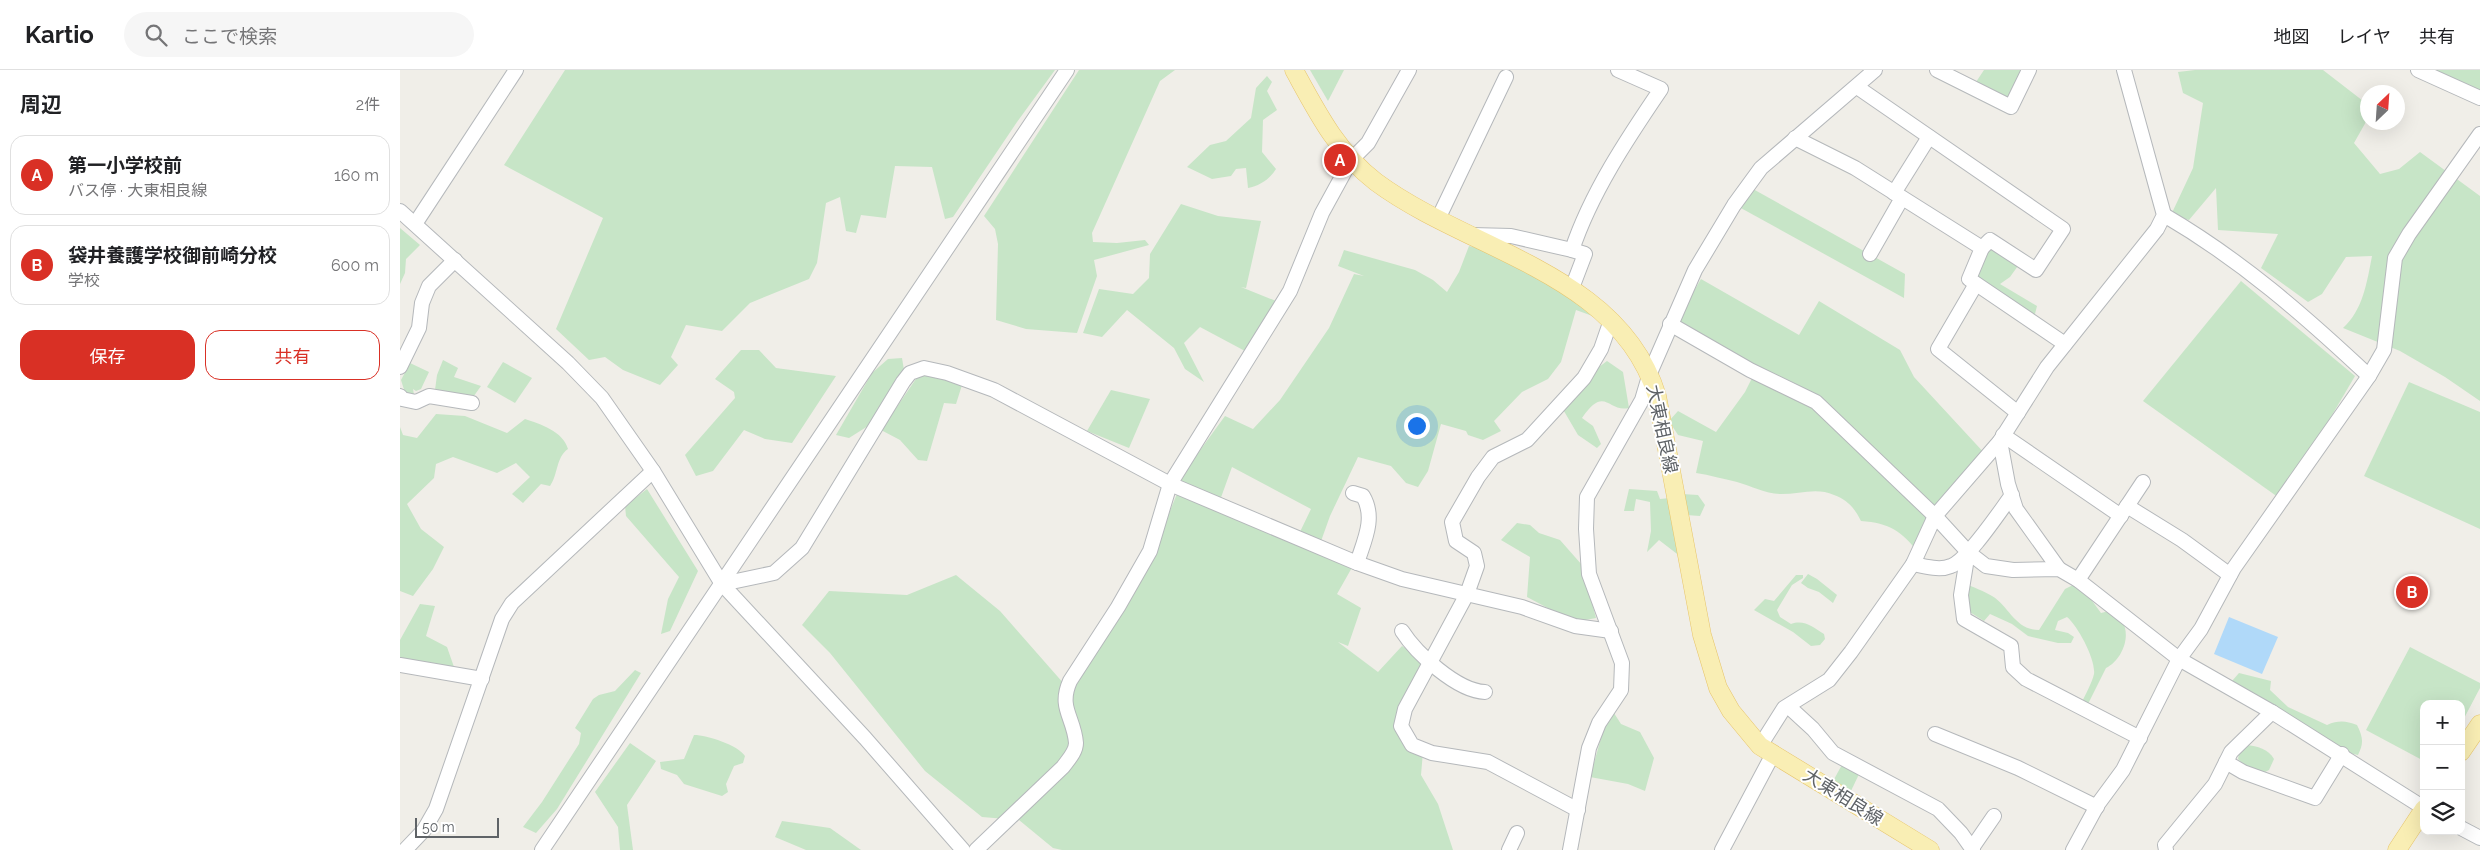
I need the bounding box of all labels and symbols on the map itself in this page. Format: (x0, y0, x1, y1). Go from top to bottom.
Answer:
north arrow (2360, 85, 2405, 130)
pin: A (1324, 141, 1356, 179)
street label: 大東相良線 (1643, 383, 1682, 475)
your location (1404, 413, 1430, 439)
pin: B (2396, 573, 2428, 611)
street label: 大東相良線 (1800, 764, 1887, 829)
scale bar (415, 815, 499, 838)

